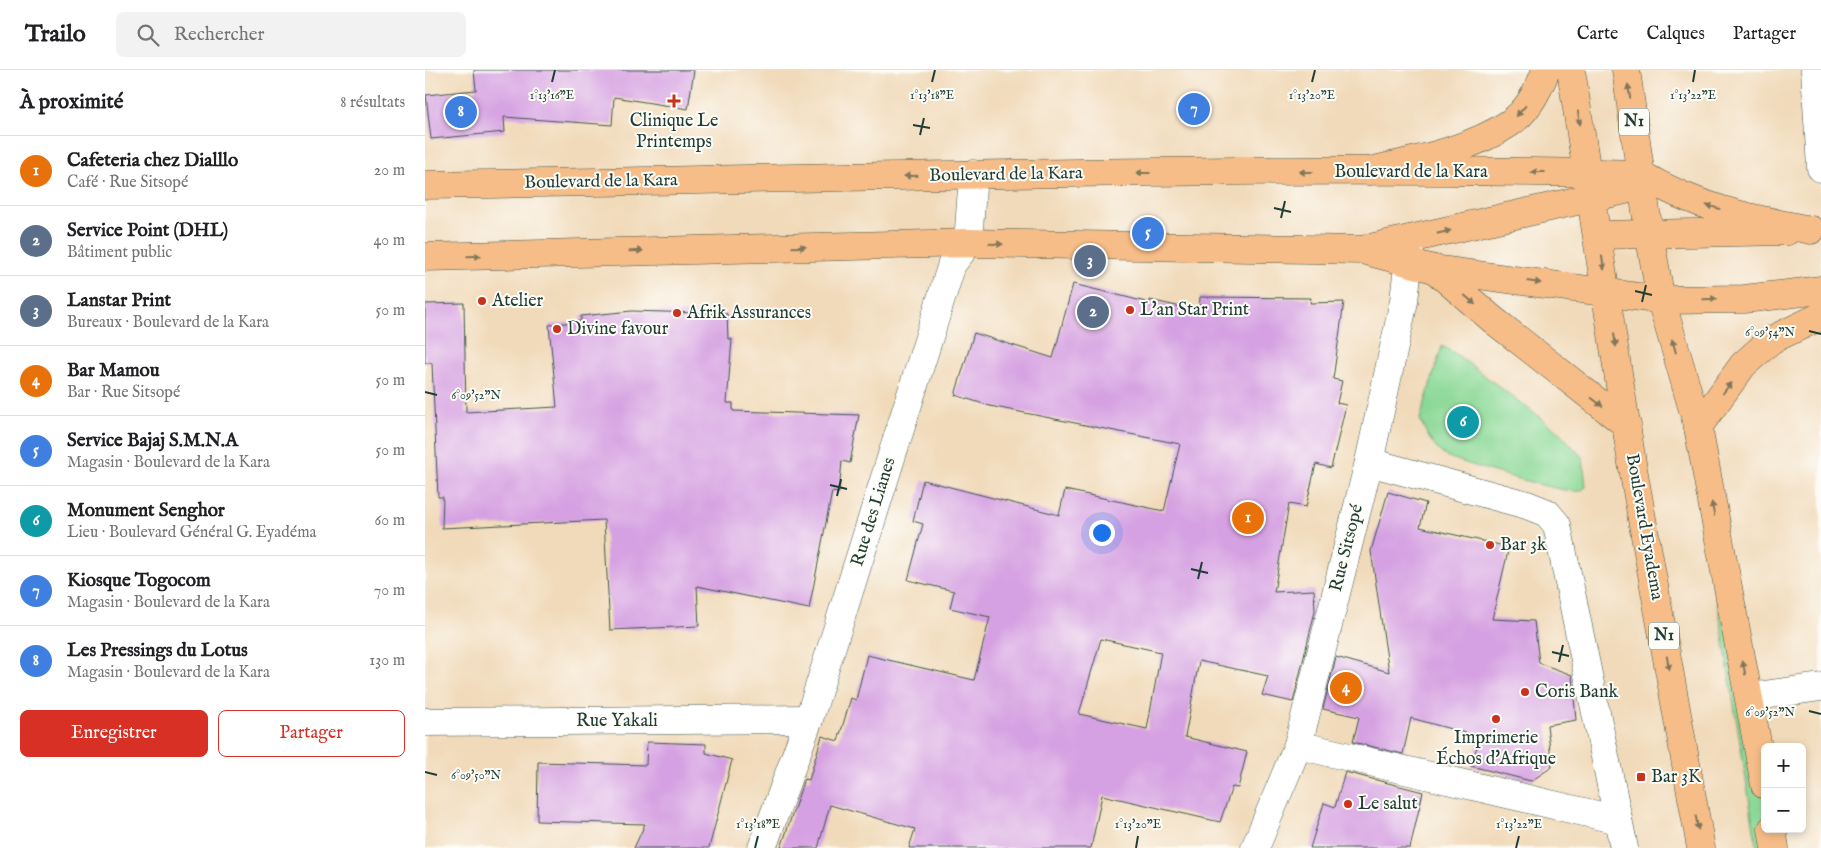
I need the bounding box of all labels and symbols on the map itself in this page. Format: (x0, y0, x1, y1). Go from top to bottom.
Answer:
one-way arrow (1625, 83, 1633, 99)
text: 1°13'16"E (530, 88, 574, 103)
text: 1°13'18"E (910, 88, 954, 103)
text: 1°13'20"E (1289, 88, 1335, 103)
text: 1°13'22"E (1670, 88, 1716, 103)
pin: 7 (1178, 90, 1210, 128)
pin: 8 (445, 93, 477, 131)
marker: Clinique Le Printemps (667, 94, 681, 108)
one-way arrow (1515, 104, 1527, 116)
road number: N1 (1619, 108, 1649, 136)
place label: Clinique Le Printemps (630, 110, 718, 154)
one-way arrow (1575, 110, 1583, 126)
street label: Boulevard de la Kara (1334, 161, 1488, 184)
street label: Boulevard de la Kara (929, 162, 1083, 188)
one-way arrow (1298, 168, 1314, 176)
one-way arrow (1530, 168, 1546, 176)
street label: Boulevard de la Kara (524, 169, 678, 195)
one-way arrow (1135, 169, 1151, 177)
one-way arrow (903, 172, 919, 180)
one-way arrow (1705, 203, 1720, 211)
pin: 5 (1132, 214, 1164, 252)
one-way arrow (1437, 228, 1452, 236)
one-way arrow (988, 240, 1004, 248)
pin: 3 (1074, 242, 1106, 280)
one-way arrow (791, 243, 807, 251)
one-way arrow (628, 247, 644, 255)
one-way arrow (466, 251, 482, 259)
one-way arrow (1599, 255, 1607, 271)
one-way arrow (1526, 278, 1542, 286)
place label: Atelier (491, 290, 544, 313)
pin: 2 (1077, 293, 1109, 331)
marker: Atelier (476, 295, 488, 307)
one-way arrow (1464, 295, 1477, 306)
one-way arrow (1702, 295, 1718, 303)
place label: L'an Star Print (1140, 299, 1249, 322)
place label: Afrik Assurances (686, 302, 811, 325)
marker: L'an Star Print (1124, 304, 1136, 316)
marker: Afrik Assurances (671, 307, 683, 319)
place label: Divine favour (567, 318, 669, 341)
marker: Divine favour (551, 323, 563, 335)
text: 6°09'54"N (1745, 325, 1796, 340)
one-way arrow (1611, 333, 1619, 349)
one-way arrow (1670, 339, 1678, 354)
one-way arrow (1721, 382, 1732, 395)
text: 6°09'52"N (451, 388, 501, 403)
one-way arrow (1590, 397, 1604, 407)
pin: 6 (1447, 403, 1479, 441)
street label: Boulevard Eyadema (1620, 452, 1668, 602)
street label: Rue des Lianes (847, 455, 901, 569)
pin: 1 (1232, 499, 1264, 537)
one-way arrow (1709, 500, 1717, 516)
street label: Rue Sitsopé (1325, 502, 1369, 594)
your location (1089, 520, 1115, 546)
place label: Bar 3k (1500, 534, 1547, 557)
marker: Bar 3k (1484, 539, 1496, 551)
road number: N1 (1649, 622, 1679, 650)
one-way arrow (1665, 655, 1673, 671)
one-way arrow (1740, 660, 1748, 676)
pin: 4 (1330, 669, 1362, 707)
place label: Coris Bank (1535, 681, 1618, 704)
marker: Coris Bank (1519, 686, 1531, 698)
text: 6°09'52"N (1745, 705, 1795, 720)
street label: Rue Yakali (576, 710, 658, 733)
marker: Imprimerie Échos d'Afrique (1490, 713, 1502, 725)
place label: Imprimerie Échos d'Afrique (1436, 727, 1556, 771)
place label: Bar 3K (1651, 766, 1702, 789)
text: 6°09'50"N (451, 768, 502, 783)
marker: Bar 3K (1635, 771, 1647, 783)
place label: Le salut (1358, 793, 1418, 816)
marker: Le salut (1342, 798, 1354, 810)
one-way arrow (1693, 815, 1701, 831)
text: 1°13'18"E (736, 817, 780, 832)
text: 1°13'20"E (1115, 817, 1161, 832)
text: 1°13'22"E (1496, 817, 1542, 832)

